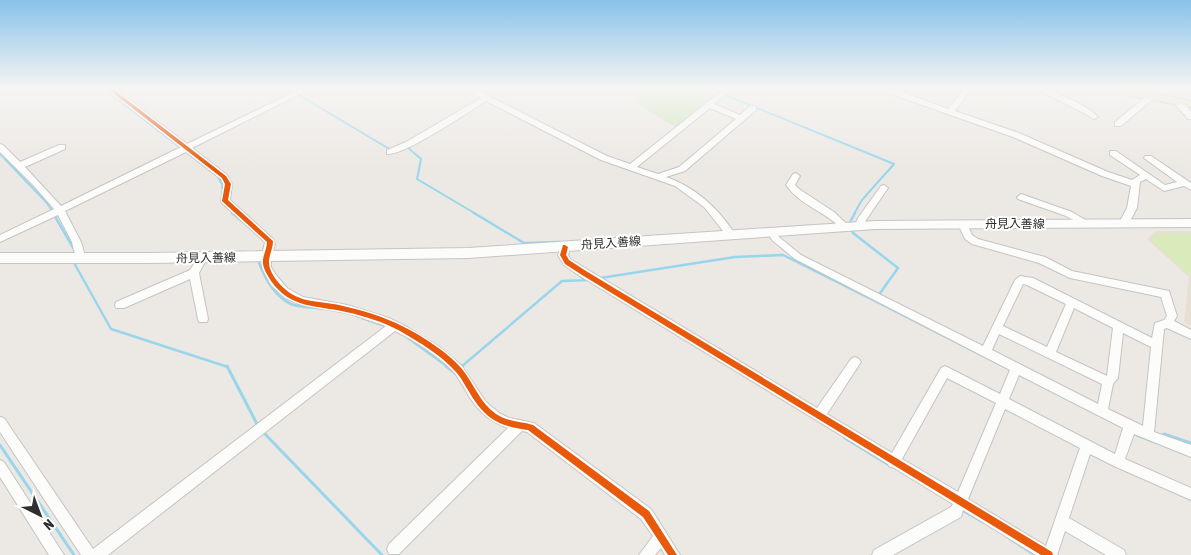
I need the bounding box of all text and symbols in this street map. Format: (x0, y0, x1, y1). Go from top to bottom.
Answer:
street label: 舟見入善線 (985, 217, 1045, 231)
street label: 舟見入善線 (581, 234, 641, 252)
street label: 舟見入善線 (176, 250, 236, 266)
north arrow (15, 490, 65, 540)
text: N (40, 516, 57, 533)

